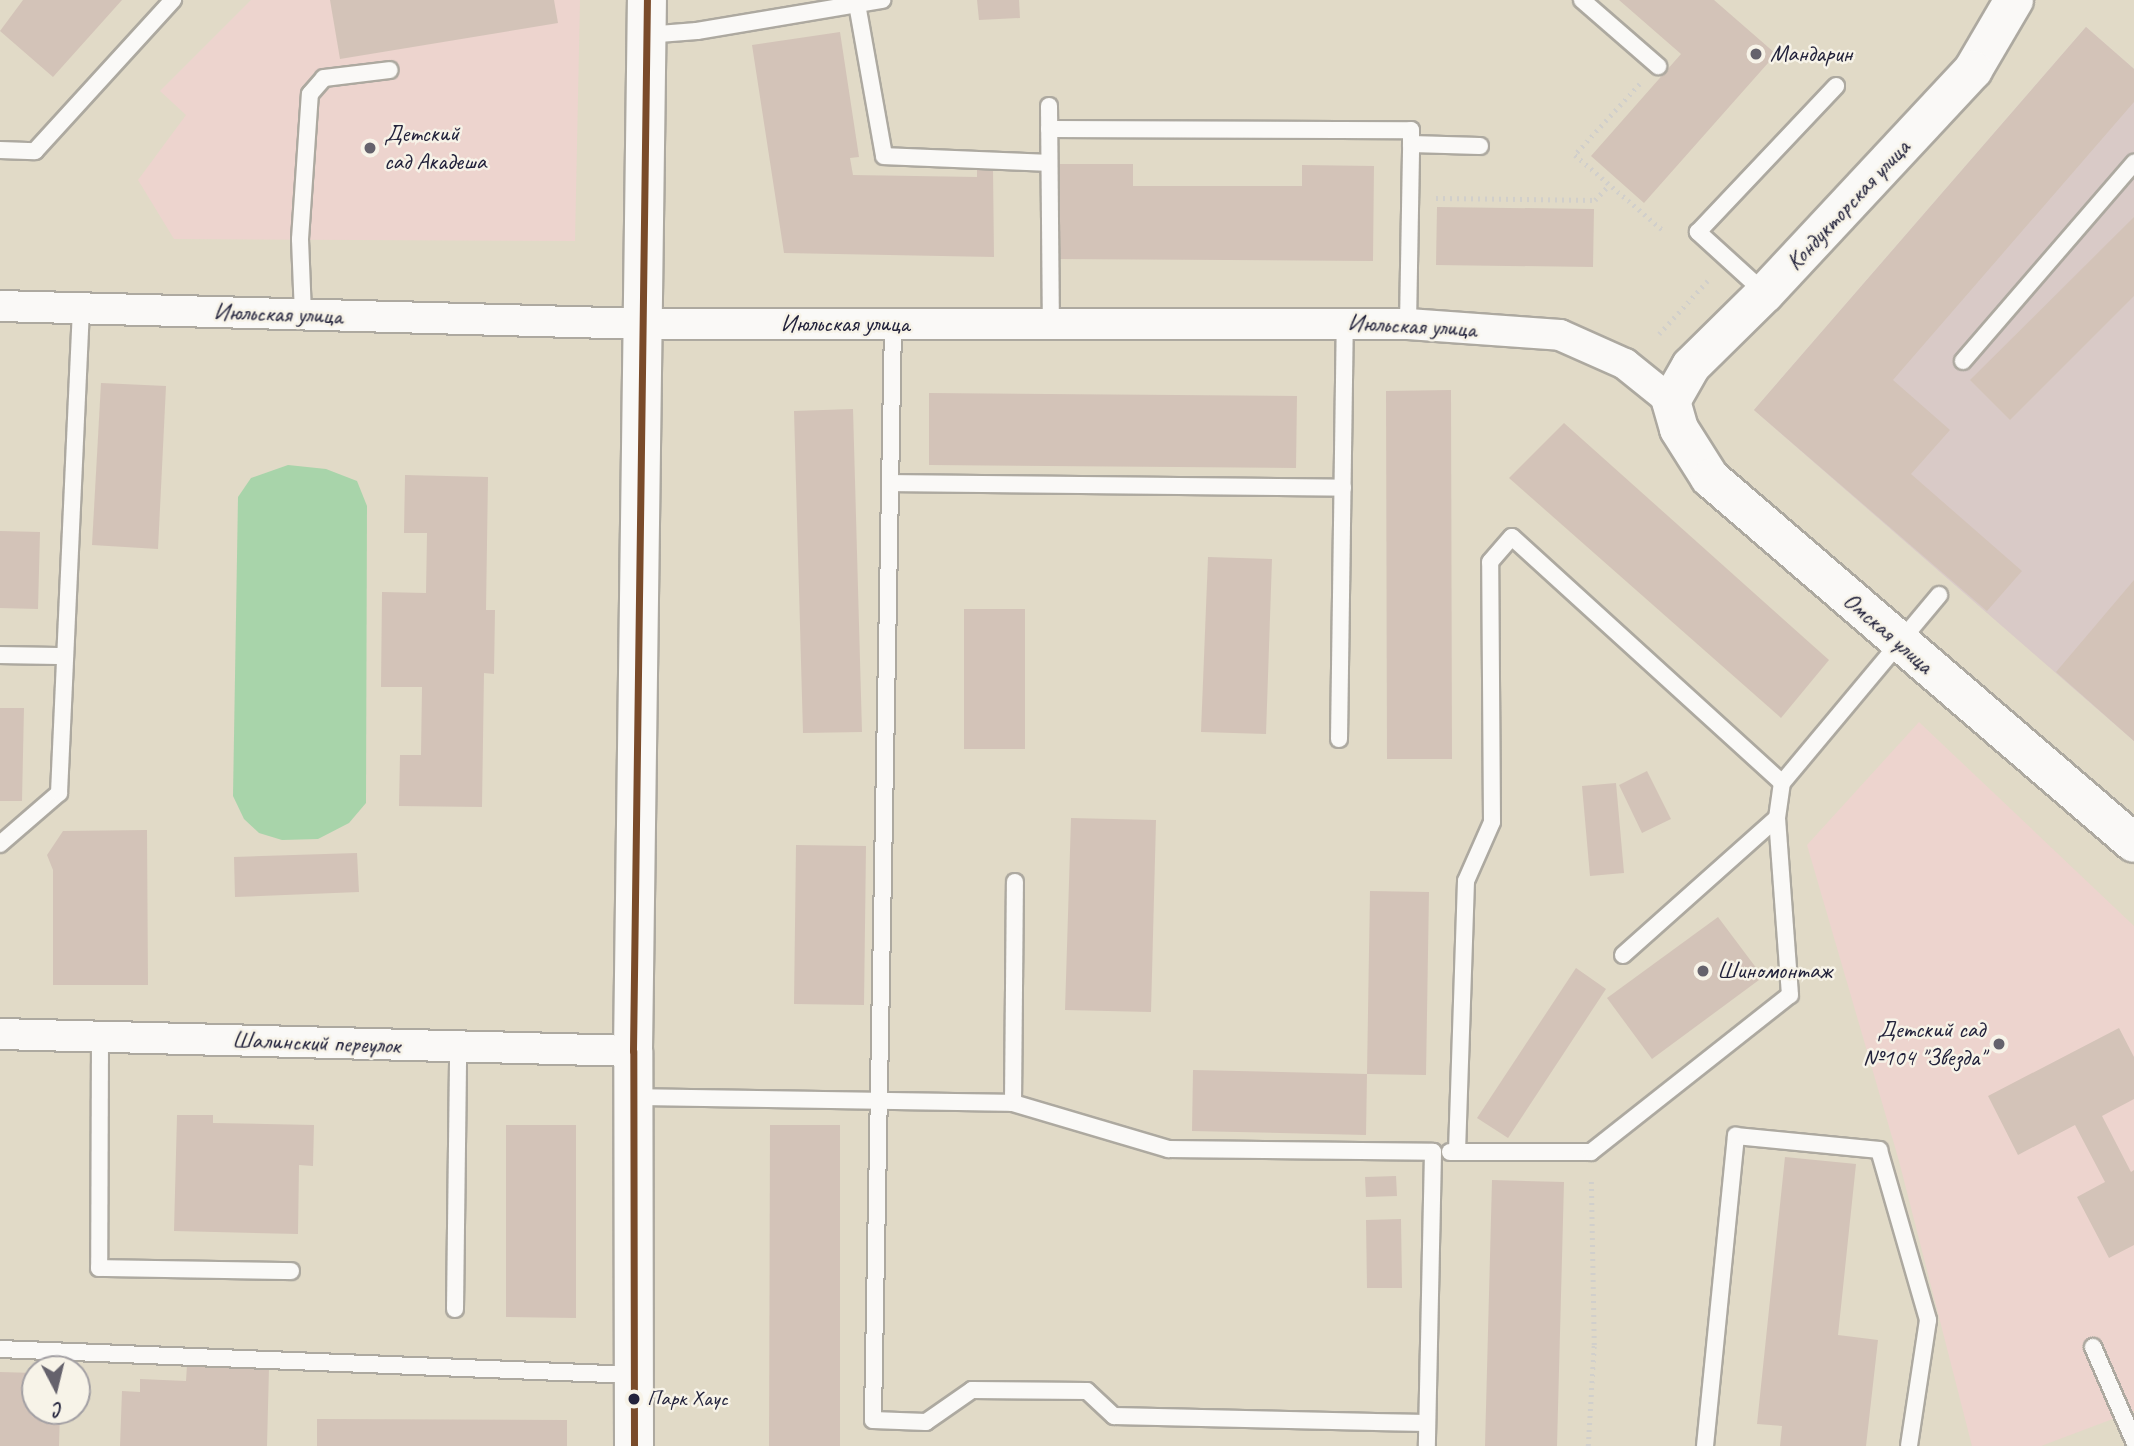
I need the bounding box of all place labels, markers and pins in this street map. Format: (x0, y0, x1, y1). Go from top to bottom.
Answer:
place label: Мандарин (1770, 40, 1852, 68)
marker: Мандарин (1748, 46, 1764, 62)
place label: Детский сад Акадеша (384, 120, 486, 176)
marker: Детский сад Акадеша (362, 140, 378, 156)
place label: Шиномонтаж (1717, 957, 1832, 985)
marker: Шиномонтаж (1695, 963, 1711, 979)
place label: Детский сад №104 "Звезда" (1863, 1016, 1985, 1072)
marker: Детский сад №104 "Звезда" (1991, 1036, 2007, 1052)
place label: Парк Хаус (647, 1386, 728, 1412)
marker: Парк Хаус (627, 1392, 641, 1406)

